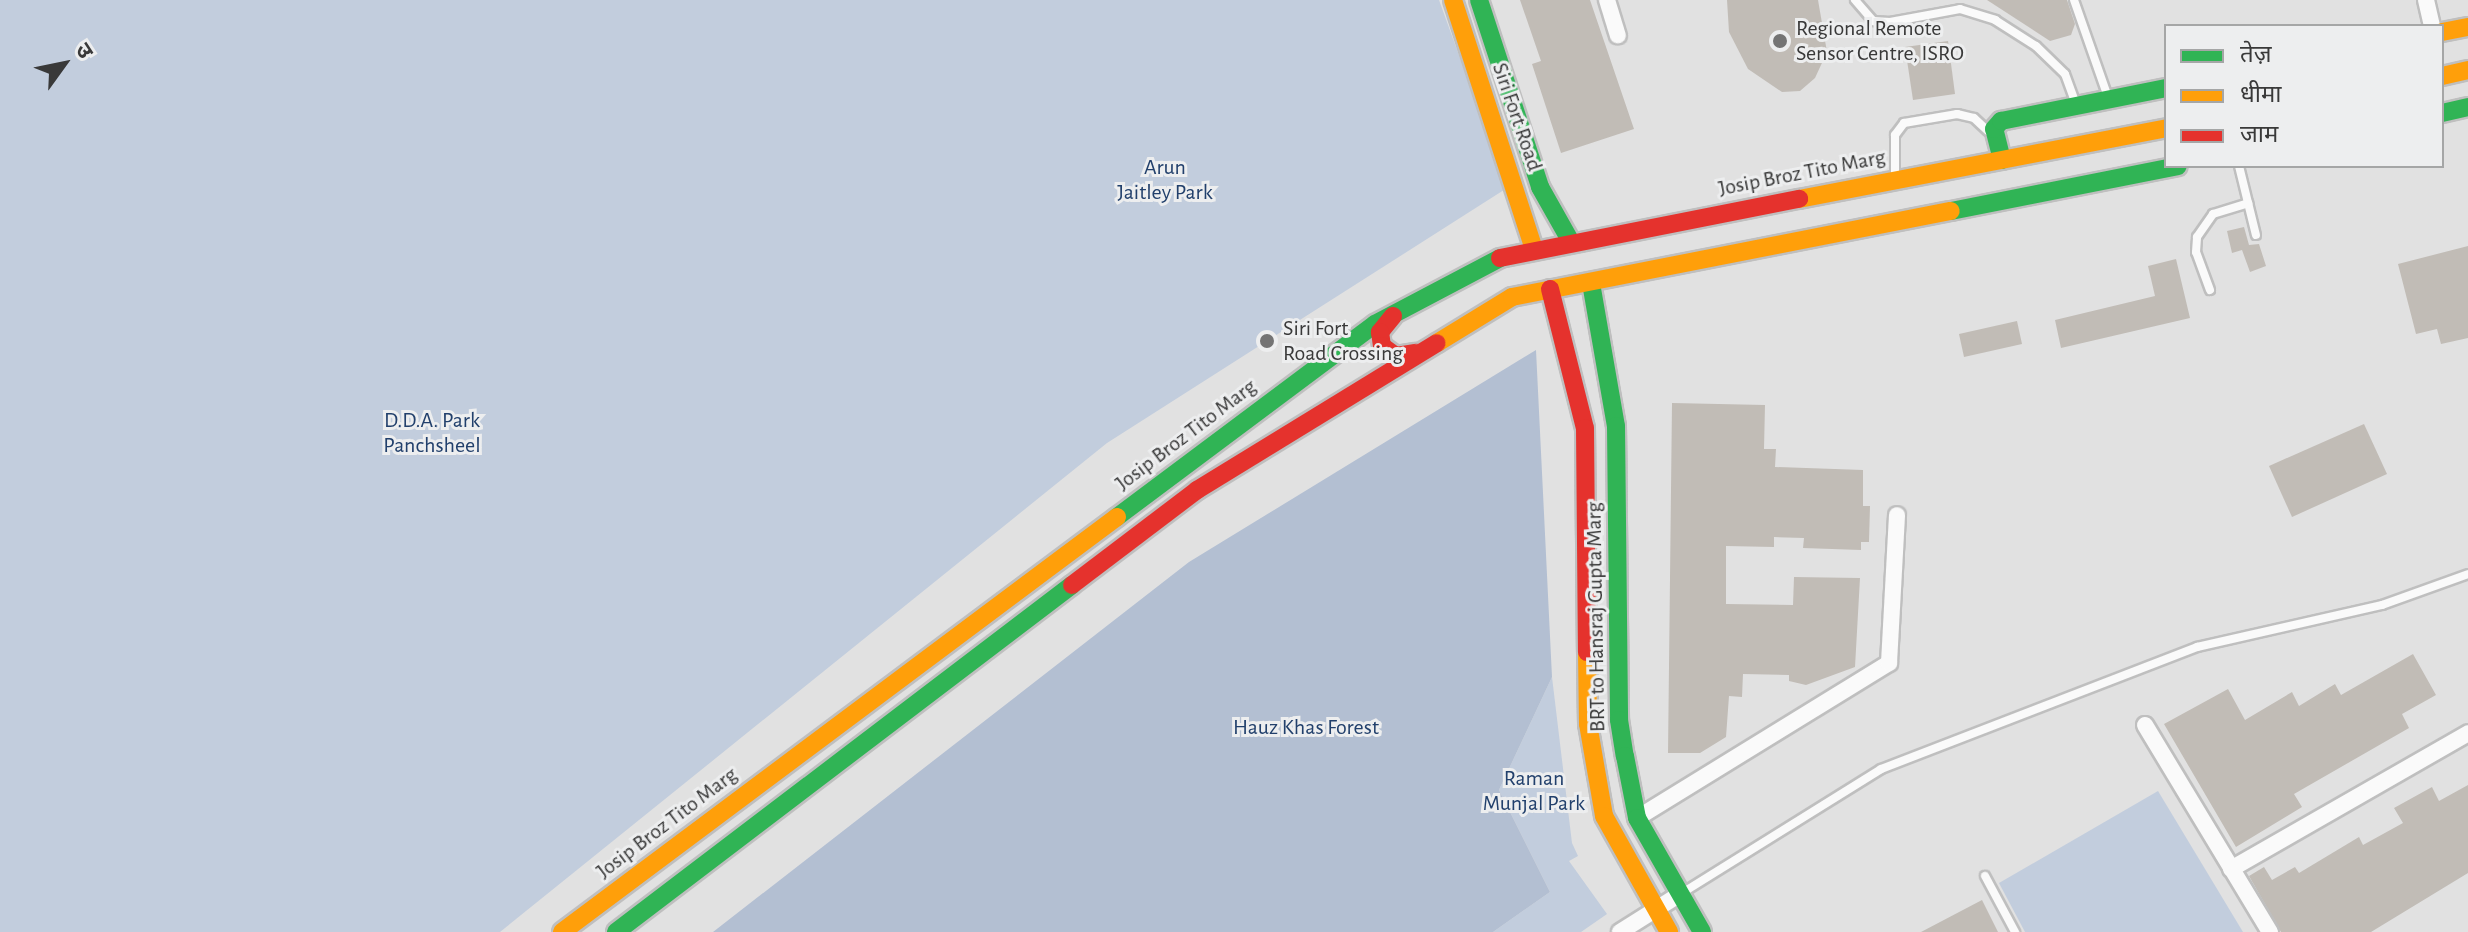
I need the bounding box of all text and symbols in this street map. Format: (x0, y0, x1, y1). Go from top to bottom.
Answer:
place label: Regional Remote Sensor Centre, ISRO (1796, 15, 1964, 66)
north arrow (24, 24, 104, 104)
legend (2164, 24, 2444, 168)
marker: Regional Remote Sensor Centre, ISRO (1771, 32, 1789, 50)
text: उ (71, 40, 97, 62)
text: तेज़ (2240, 43, 2272, 67)
street label: Siri Fort Road (1486, 59, 1548, 175)
text: धीमा (2240, 83, 2282, 107)
text: जाम (2240, 123, 2278, 147)
street label: Josip Broz Tito Marg (1716, 144, 1888, 202)
park label: Arun Jaitley Park (1117, 154, 1213, 206)
place label: Siri Fort Road Crossing (1283, 315, 1403, 366)
marker: Siri Fort Road Crossing (1258, 332, 1276, 350)
street label: Josip Broz Tito Marg (1110, 373, 1262, 497)
park label: D.D.A. Park Panchsheel (383, 407, 481, 458)
street label: BRT to Hansraj Gupta Marg (1581, 502, 1611, 732)
park label: Hauz Khas Forest (1233, 715, 1379, 741)
street label: Josip Broz Tito Marg (591, 761, 743, 885)
park label: Raman Munjal Park (1483, 765, 1585, 816)

